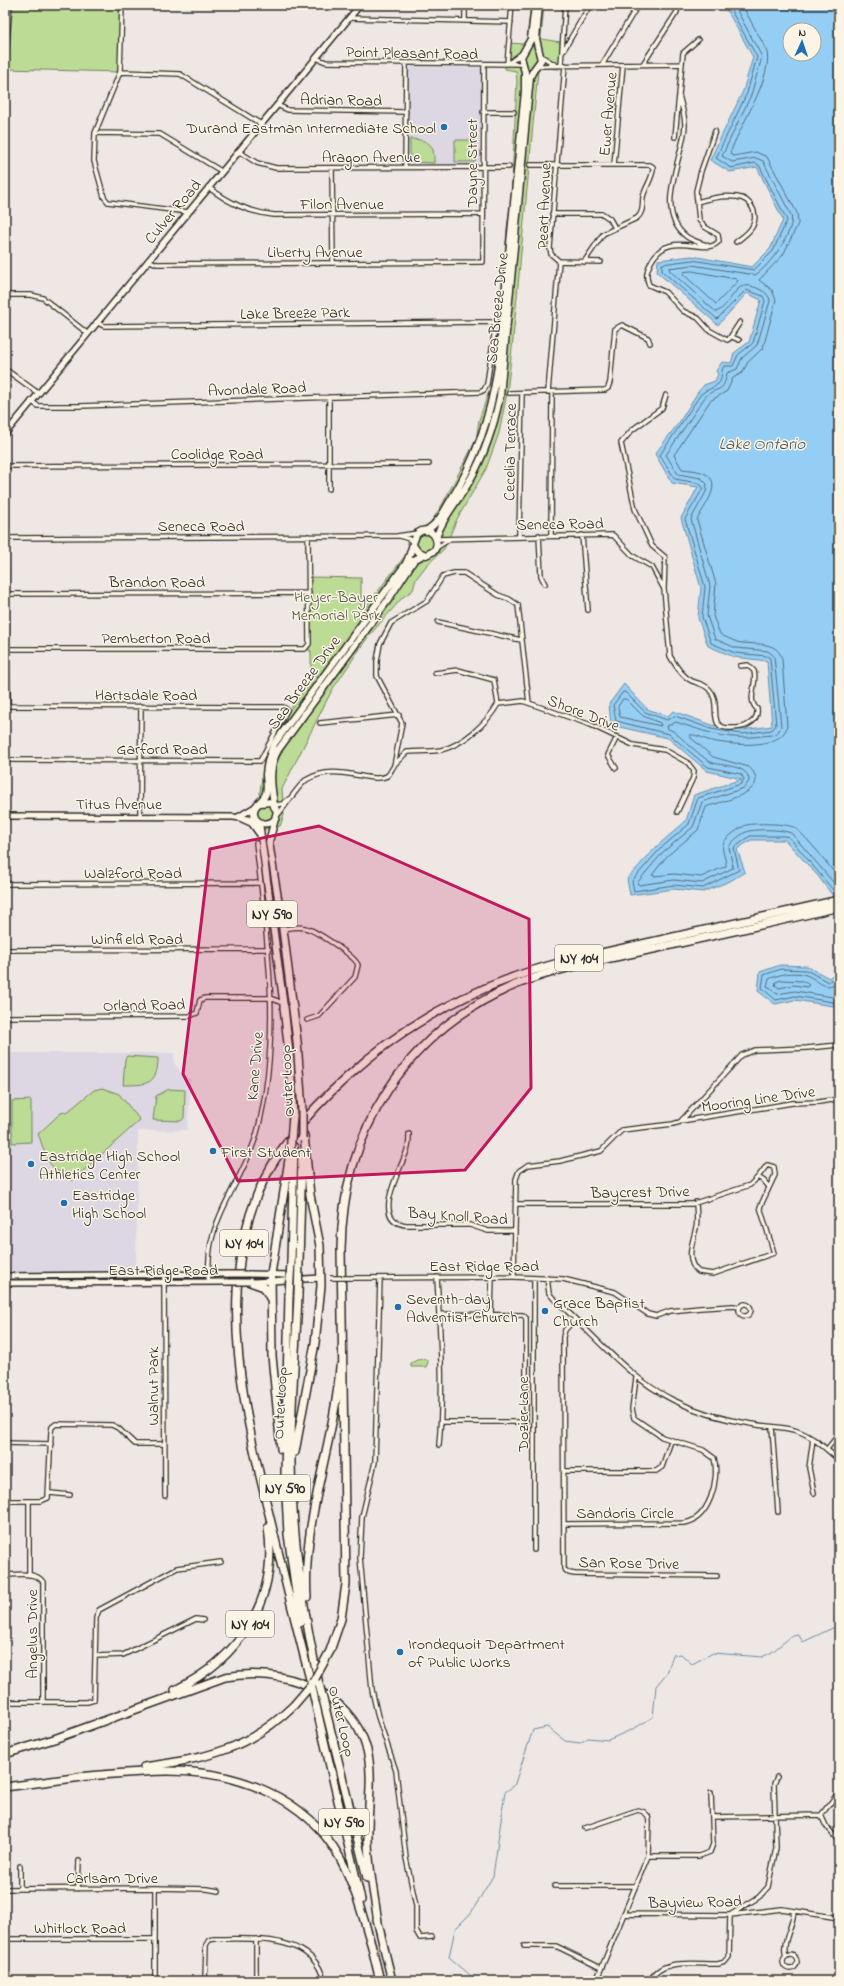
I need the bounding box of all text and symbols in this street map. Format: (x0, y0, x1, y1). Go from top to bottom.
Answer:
north arrow (782, 22, 822, 62)
text: N (798, 25, 807, 41)
street label: Point Pleasant Road (346, 41, 478, 67)
street label: Ewer Avenue (593, 70, 625, 157)
street label: Adrian Road (300, 88, 382, 114)
place label: Durand Eastman Intermediate School (185, 117, 436, 141)
street label: Dayne Street (461, 118, 485, 208)
marker: Durand Eastman Intermediate School (439, 122, 449, 132)
street label: Aragon Avenue (322, 146, 421, 170)
street label: Peart Avenue (532, 162, 559, 250)
street label: Culver Road (139, 175, 208, 250)
street label: Filon Avenue (299, 193, 385, 217)
street label: Liberty Avenue (267, 241, 364, 265)
street label: Sea Breeze Drive (480, 251, 516, 365)
street label: Lake Breeze Park (240, 301, 351, 327)
street label: Avondale Road (207, 376, 307, 404)
street label: Cecelia Terrace (498, 402, 524, 501)
water label: Lake Ontario (719, 432, 806, 457)
street label: Coolidge Road (171, 443, 263, 467)
street label: Seneca Road (516, 512, 604, 538)
street label: Seneca Road (157, 515, 245, 539)
street label: Brandon Road (108, 571, 205, 595)
park label: Heyer-Bayer Memorial Park (291, 586, 382, 628)
street label: Pemberton Road (102, 627, 210, 651)
street label: Sea Breeze Drive (262, 630, 348, 735)
street label: Hartsdale Road (95, 684, 197, 708)
street label: Shore Drive (544, 689, 624, 739)
street label: Garford Road (116, 738, 208, 762)
street label: Titus Avenue (76, 793, 163, 817)
street label: Walzford Road (84, 862, 182, 886)
road number: NY 590 (247, 901, 297, 927)
street label: Winfield Road (91, 928, 183, 952)
road number: NY 104 (555, 945, 603, 971)
street label: Orland Road (103, 993, 185, 1019)
street label: Kane Drive (241, 1030, 271, 1102)
street label: Outer Loop (274, 1044, 302, 1118)
street label: Mooring Line Drive (700, 1080, 817, 1120)
place label: First Student (220, 1141, 312, 1165)
place label: Eastridge High School Athletics Center (39, 1145, 181, 1187)
marker: First Student (208, 1146, 218, 1156)
marker: Eastridge High School Athletics Center (26, 1159, 36, 1169)
street label: Baycrest Drive (589, 1180, 691, 1206)
place label: Eastridge High School (72, 1184, 146, 1226)
marker: Eastridge High School (59, 1198, 69, 1208)
street label: Bay Knoll Road (406, 1201, 509, 1232)
road number: NY 104 (220, 1230, 268, 1256)
street label: East Ridge Road (429, 1255, 539, 1279)
street label: East Ridge Road (108, 1259, 218, 1283)
place label: Seventh-day Adventist Church (406, 1288, 518, 1330)
place label: Grace Baptist Church (553, 1292, 645, 1334)
marker: Seventh-day Adventist Church (393, 1302, 403, 1312)
marker: Grace Baptist Church (540, 1306, 550, 1316)
street label: Walnut Park (142, 1346, 166, 1426)
street label: Outer Loop (267, 1366, 295, 1440)
street label: Dozier Lane (512, 1375, 536, 1453)
road number: NY 590 (260, 1475, 310, 1501)
street label: Sandoris Circle (576, 1502, 675, 1526)
street label: San Rose Drive (578, 1551, 680, 1577)
street label: Angelus Drive (21, 1588, 45, 1679)
road number: NY 104 (226, 1611, 274, 1637)
place label: Irondequoit Department of Public Works (408, 1633, 565, 1675)
marker: Irondequoit Department of Public Works (395, 1647, 405, 1657)
street label: Outer Loop (321, 1683, 362, 1760)
road number: NY 590 (319, 1809, 369, 1835)
street label: Carlsam Drive (66, 1867, 159, 1891)
street label: Bayview Road (647, 1890, 742, 1916)
street label: Whitlock Road (34, 1917, 126, 1941)

